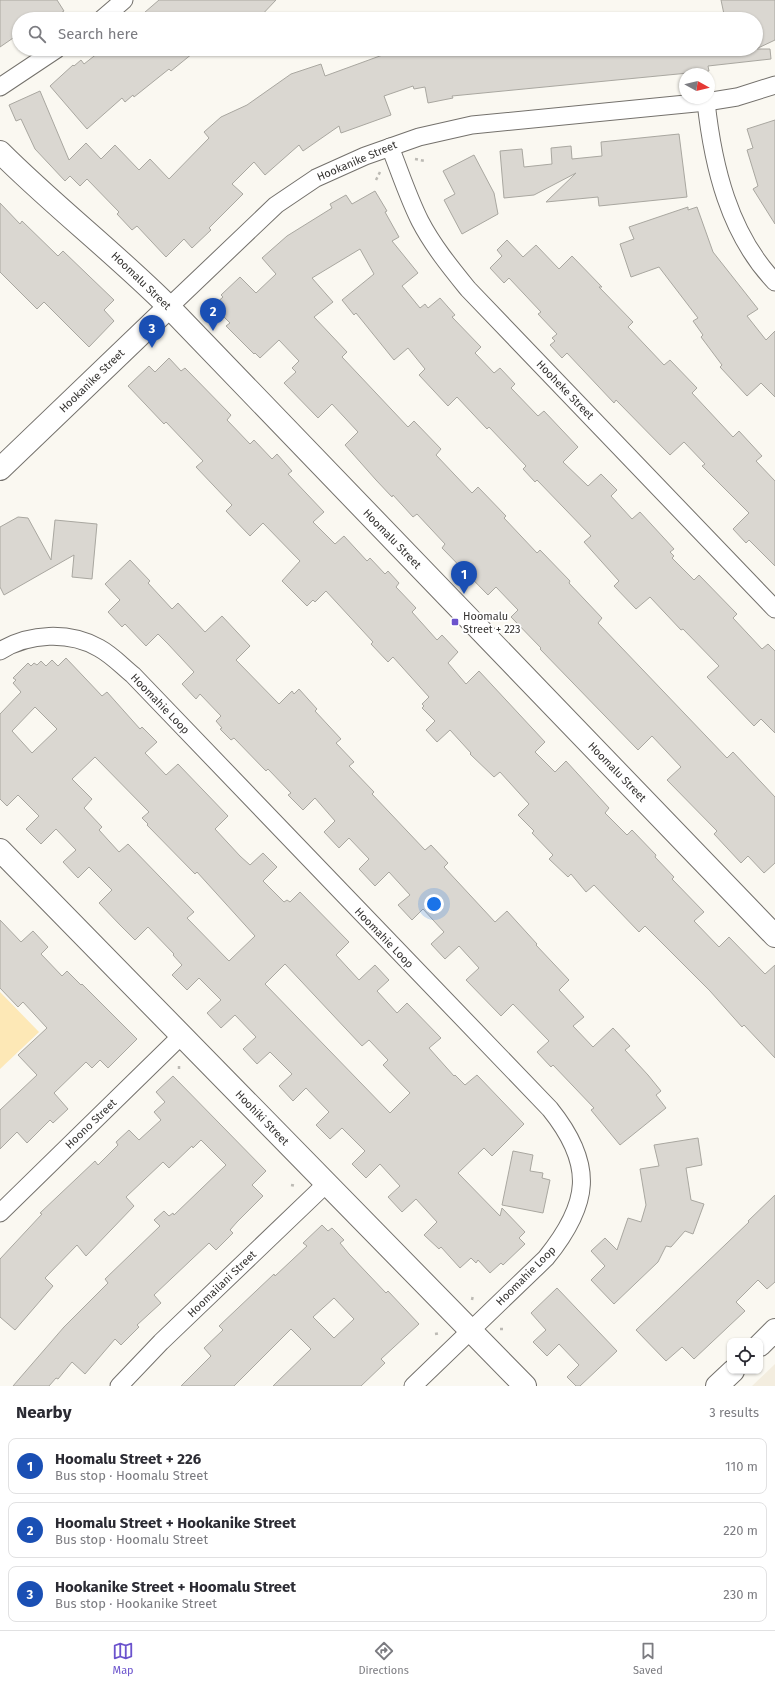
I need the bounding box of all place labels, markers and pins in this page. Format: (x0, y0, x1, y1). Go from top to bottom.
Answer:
pin: 2 (200, 298, 226, 331)
pin: 3 (139, 315, 165, 348)
pin: 1 (451, 561, 477, 594)
place label: Hoomalu Street + 223 (463, 610, 521, 636)
marker: Hoomalu Street + 223 (450, 617, 460, 627)

